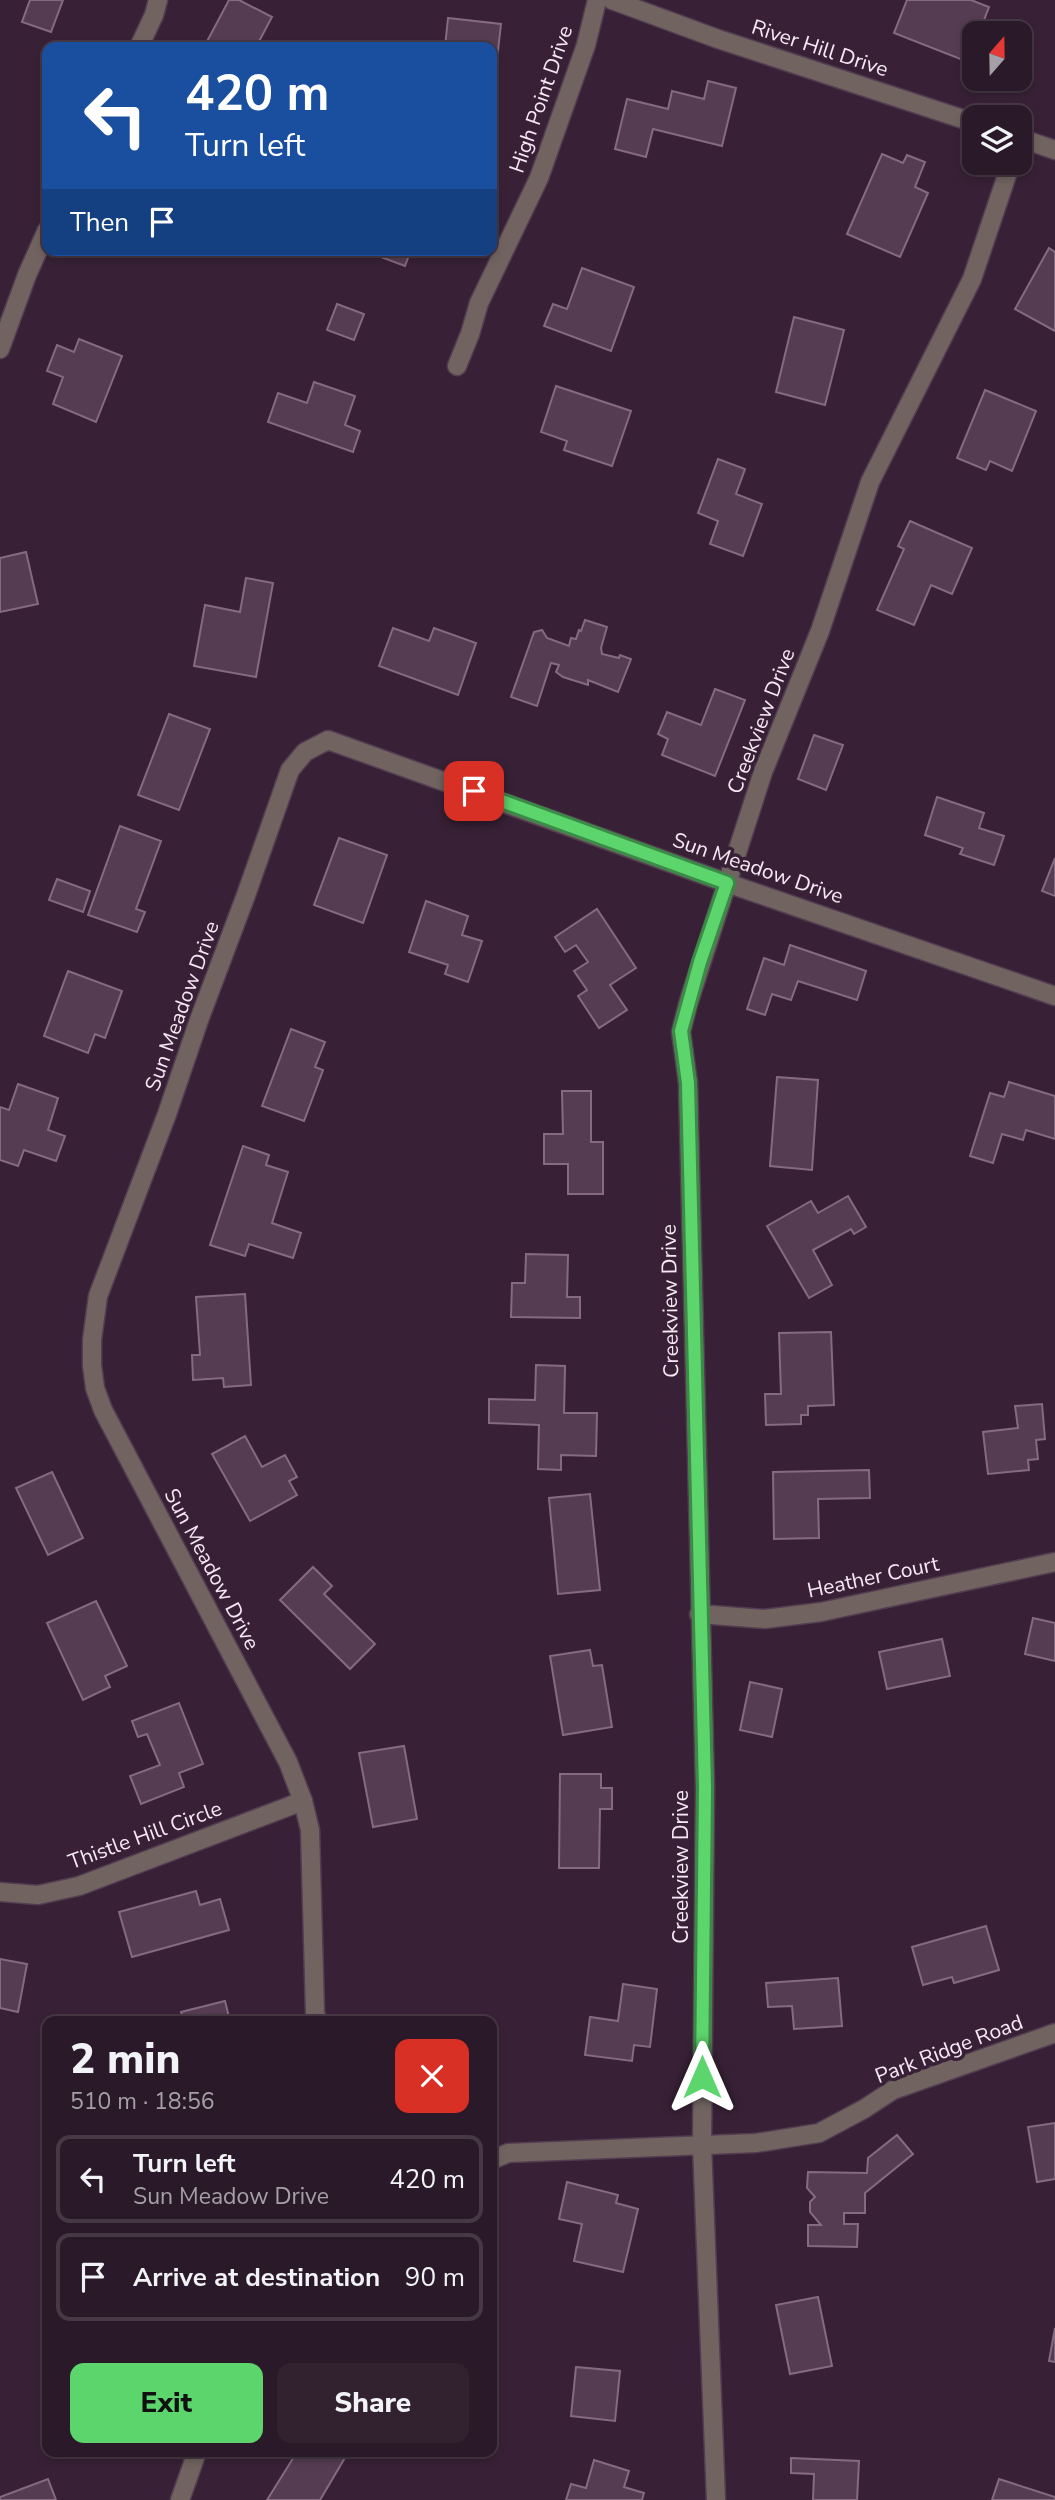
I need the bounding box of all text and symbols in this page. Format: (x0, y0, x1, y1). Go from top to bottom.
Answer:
street label: River Hill Drive (748, 13, 892, 83)
street label: High Point Drive (503, 21, 579, 177)
north arrow (962, 21, 1032, 91)
map controls (962, 21, 1032, 175)
text: 420 m (185, 60, 329, 127)
icon: left (70, 70, 161, 161)
button: layers (962, 105, 1032, 175)
text: Turn left (185, 124, 305, 167)
icon: arrive (143, 203, 181, 241)
text: Then (70, 205, 129, 240)
street label: Creekview Drive (720, 644, 802, 798)
pin (444, 761, 504, 821)
icon: arrive (455, 772, 493, 810)
street label: Sun Meadow Drive (669, 826, 847, 910)
street label: Sun Meadow Drive (138, 917, 226, 1095)
street label: Creekview Drive (655, 1224, 685, 1378)
street label: Sun Meadow Drive (158, 1483, 266, 1655)
street label: Heather Court (805, 1549, 942, 1605)
street label: Creekview Drive (667, 1790, 695, 1944)
street label: Thistle Hill Circle (64, 1794, 226, 1876)
street label: Park Ridge Road (871, 2008, 1027, 2090)
text: 2 min (70, 2031, 180, 2088)
button: close (395, 2039, 469, 2113)
position arrow (665, 2040, 739, 2114)
text: 510 m · 18:56 (70, 2086, 215, 2117)
text: Turn left (133, 2146, 236, 2181)
icon: left (74, 2160, 112, 2198)
text: 420 m (389, 2162, 465, 2197)
text: Sun Meadow Drive (133, 2181, 329, 2212)
icon: arrive (74, 2258, 112, 2296)
text: Arrive at destination (133, 2260, 380, 2295)
text: 90 m (405, 2260, 465, 2295)
button: Exit (70, 2363, 263, 2443)
button: Share (277, 2363, 469, 2443)

